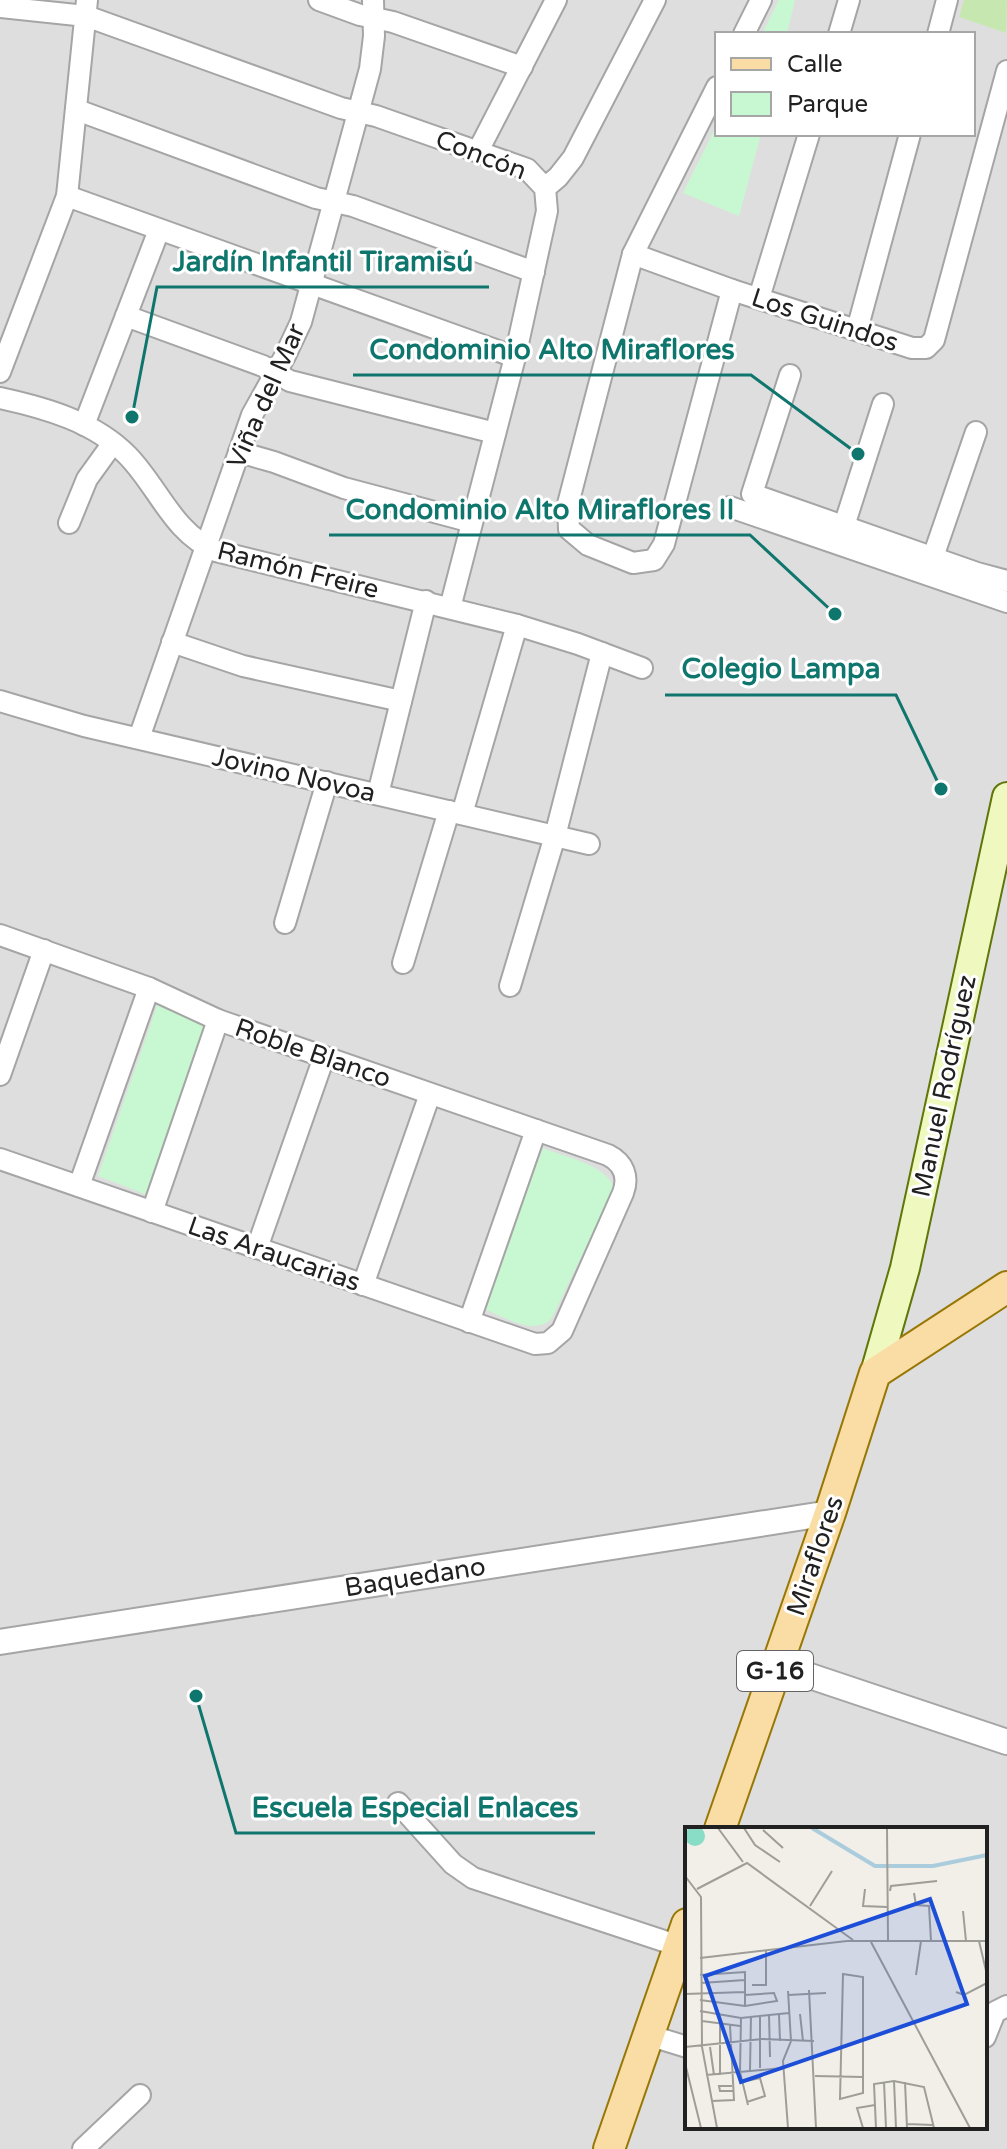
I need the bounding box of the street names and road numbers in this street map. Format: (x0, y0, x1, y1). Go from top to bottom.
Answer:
street label: Concón (431, 124, 531, 186)
street label: Los Guindos (748, 282, 902, 358)
street label: Viña del Mar (220, 319, 312, 473)
street label: Ramón Freire (214, 535, 382, 605)
street label: Jovino Novoa (209, 741, 379, 809)
street label: Manuel Rodríguez (905, 972, 983, 1200)
street label: Roble Blanco (231, 1012, 395, 1094)
street label: Las Araucarias (184, 1210, 364, 1298)
street label: Miraflores (780, 1492, 850, 1620)
street label: Baquedano (342, 1551, 488, 1603)
road number: G-16 (737, 1651, 813, 1691)

